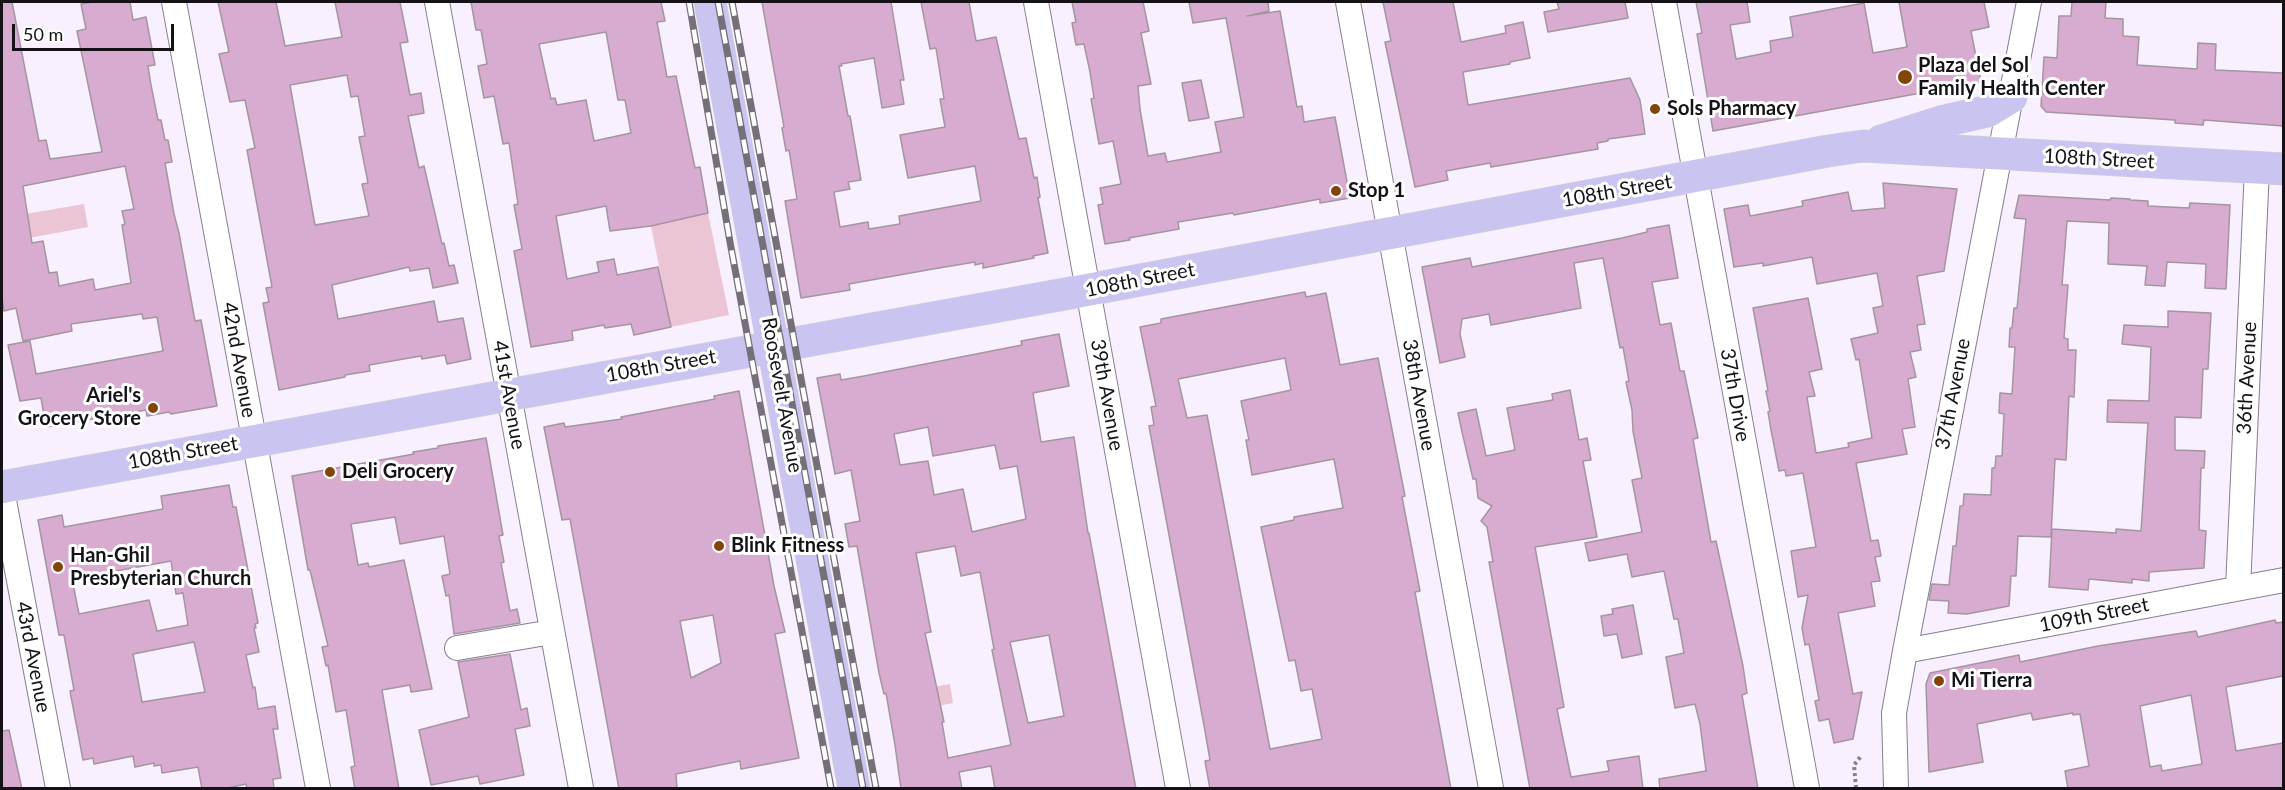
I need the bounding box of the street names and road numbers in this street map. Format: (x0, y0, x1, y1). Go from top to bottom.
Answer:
street label: 108th Street (2043, 144, 2155, 174)
street label: 108th Street (1560, 170, 1674, 212)
street label: 108th Street (1083, 258, 1197, 302)
street label: 42nd Avenue (217, 300, 261, 420)
street label: Roosevelt Avenue (757, 315, 807, 475)
street label: 36th Avenue (2232, 321, 2262, 435)
street label: 37th Avenue (1930, 336, 1976, 452)
street label: 39th Avenue (1085, 337, 1129, 453)
street label: 38th Avenue (1397, 337, 1441, 453)
street label: 41st Avenue (488, 339, 530, 451)
street label: 108th Street (604, 345, 718, 387)
street label: 37th Drive (1715, 346, 1755, 444)
street label: 108th Street (126, 432, 240, 474)
street label: 109th Street (2037, 593, 2151, 637)
street label: 43rd Avenue (10, 599, 56, 715)

